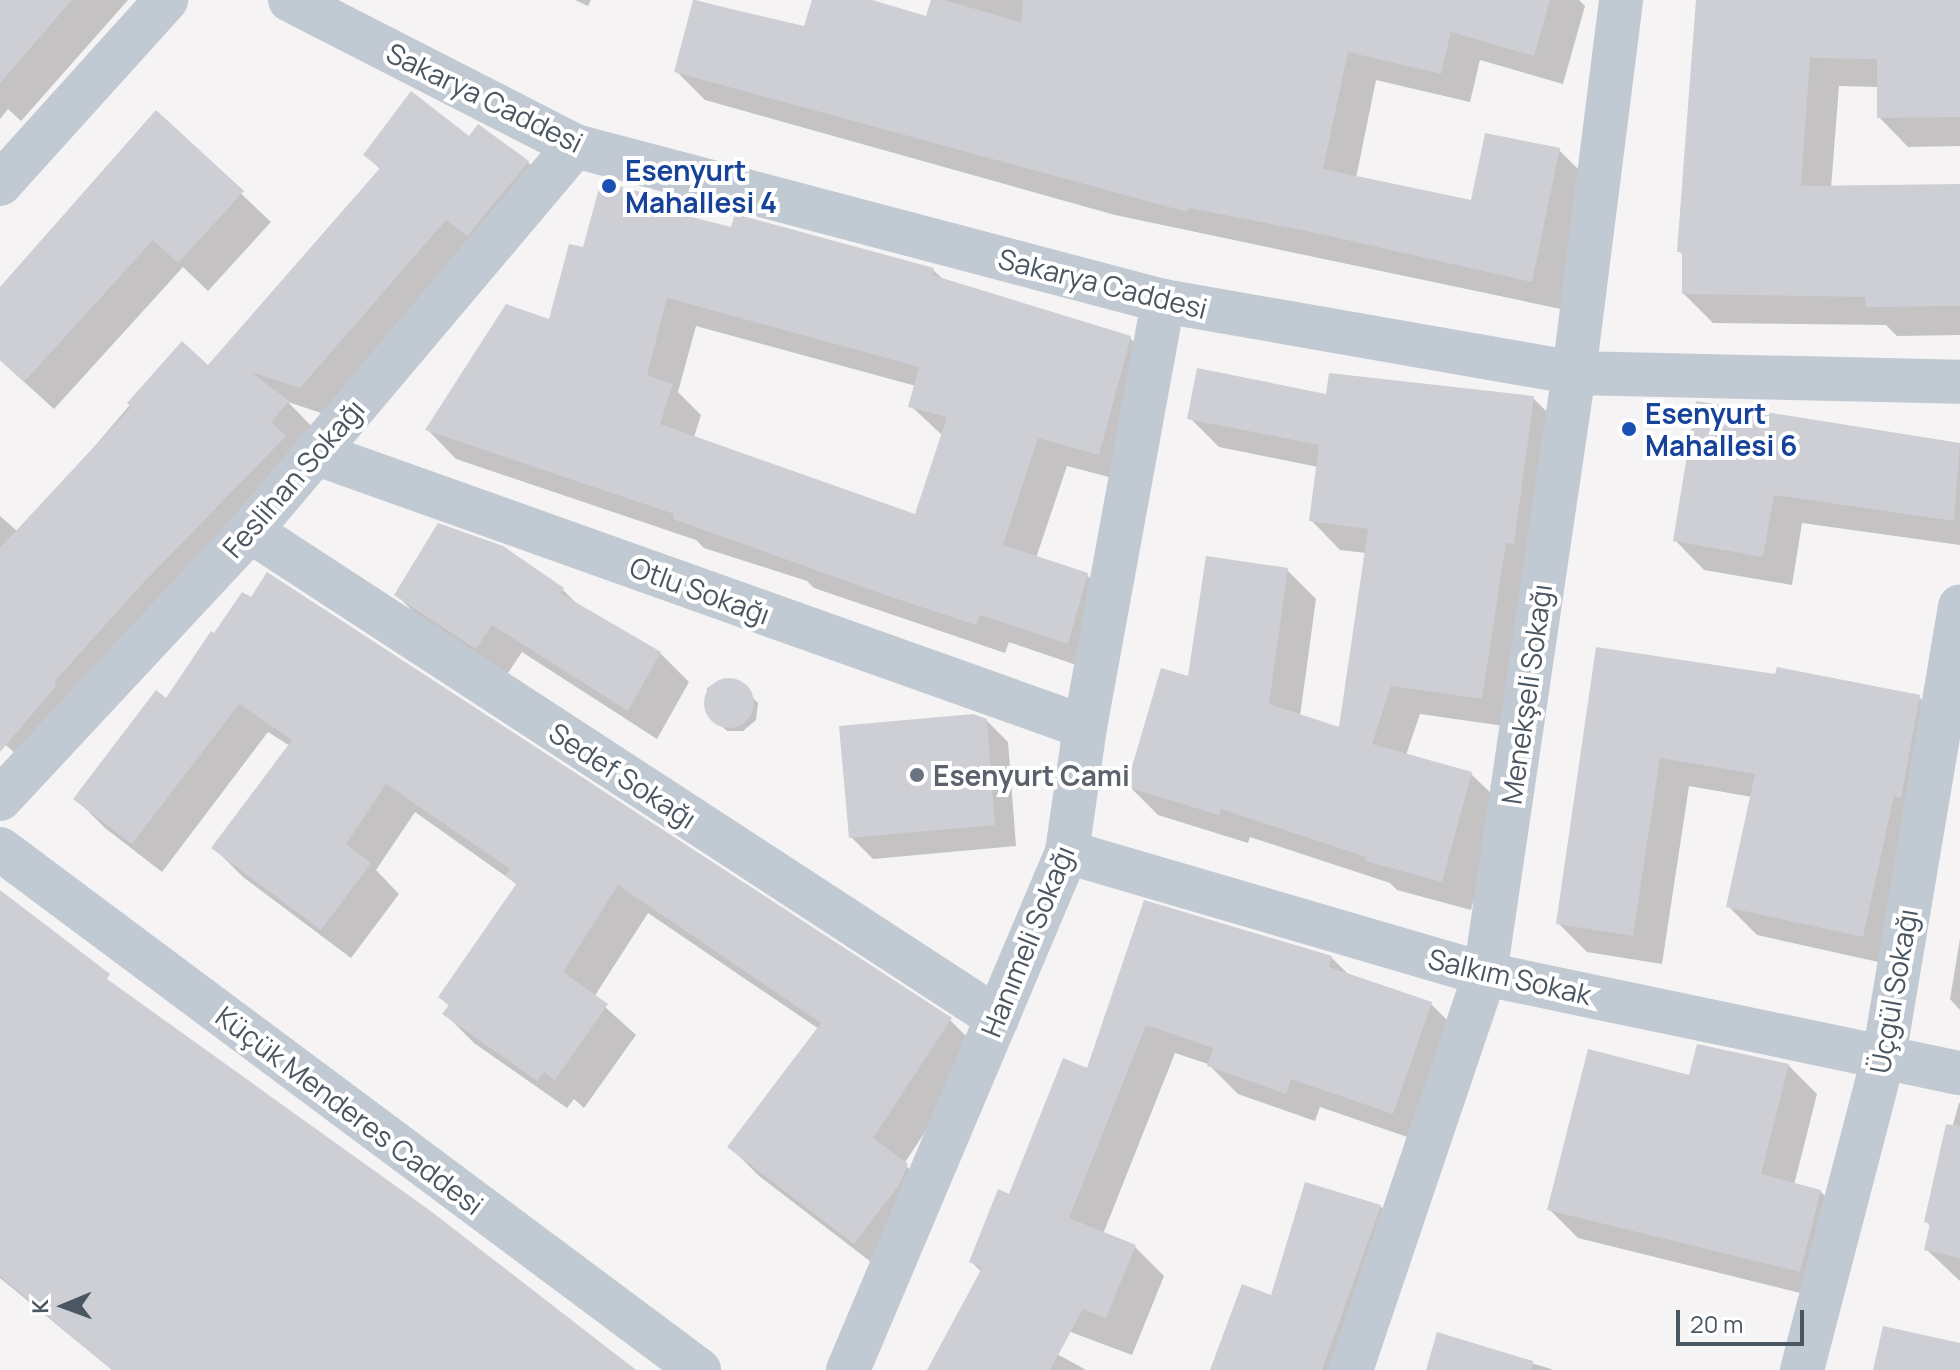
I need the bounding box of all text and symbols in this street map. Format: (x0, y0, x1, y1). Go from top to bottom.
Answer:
street label: Sakarya Caddesi (382, 35, 588, 159)
place label: Esenyurt Mahallesi 4 (625, 153, 777, 219)
marker: Esenyurt Mahallesi 4 (600, 177, 618, 195)
street label: Sakarya Caddesi (995, 241, 1211, 325)
street label: Feslihan Sokağı (215, 392, 371, 564)
place label: Esenyurt Mahallesi 6 (1645, 396, 1797, 462)
marker: Esenyurt Mahallesi 6 (1620, 420, 1638, 438)
street label: Otlu Sokağı (625, 549, 775, 631)
street label: Menekşeli Sokağı (1494, 582, 1558, 806)
street label: Sedef Sokağı (543, 715, 703, 835)
place label: Esenyurt Cami (933, 758, 1130, 792)
marker: Esenyurt Cami (908, 766, 926, 784)
street label: Hanımeli Sokağı (973, 841, 1081, 1041)
street label: Üçgül Sokağı (1862, 906, 1924, 1076)
street label: Salkım Sokak (1425, 941, 1595, 1011)
street label: Küçük Menderes Caddesi (210, 999, 490, 1221)
north arrow (24, 1266, 104, 1346)
scale bar (1680, 1294, 1808, 1344)
text: K (25, 1299, 55, 1314)
text: 20 m (1690, 1307, 1743, 1340)

